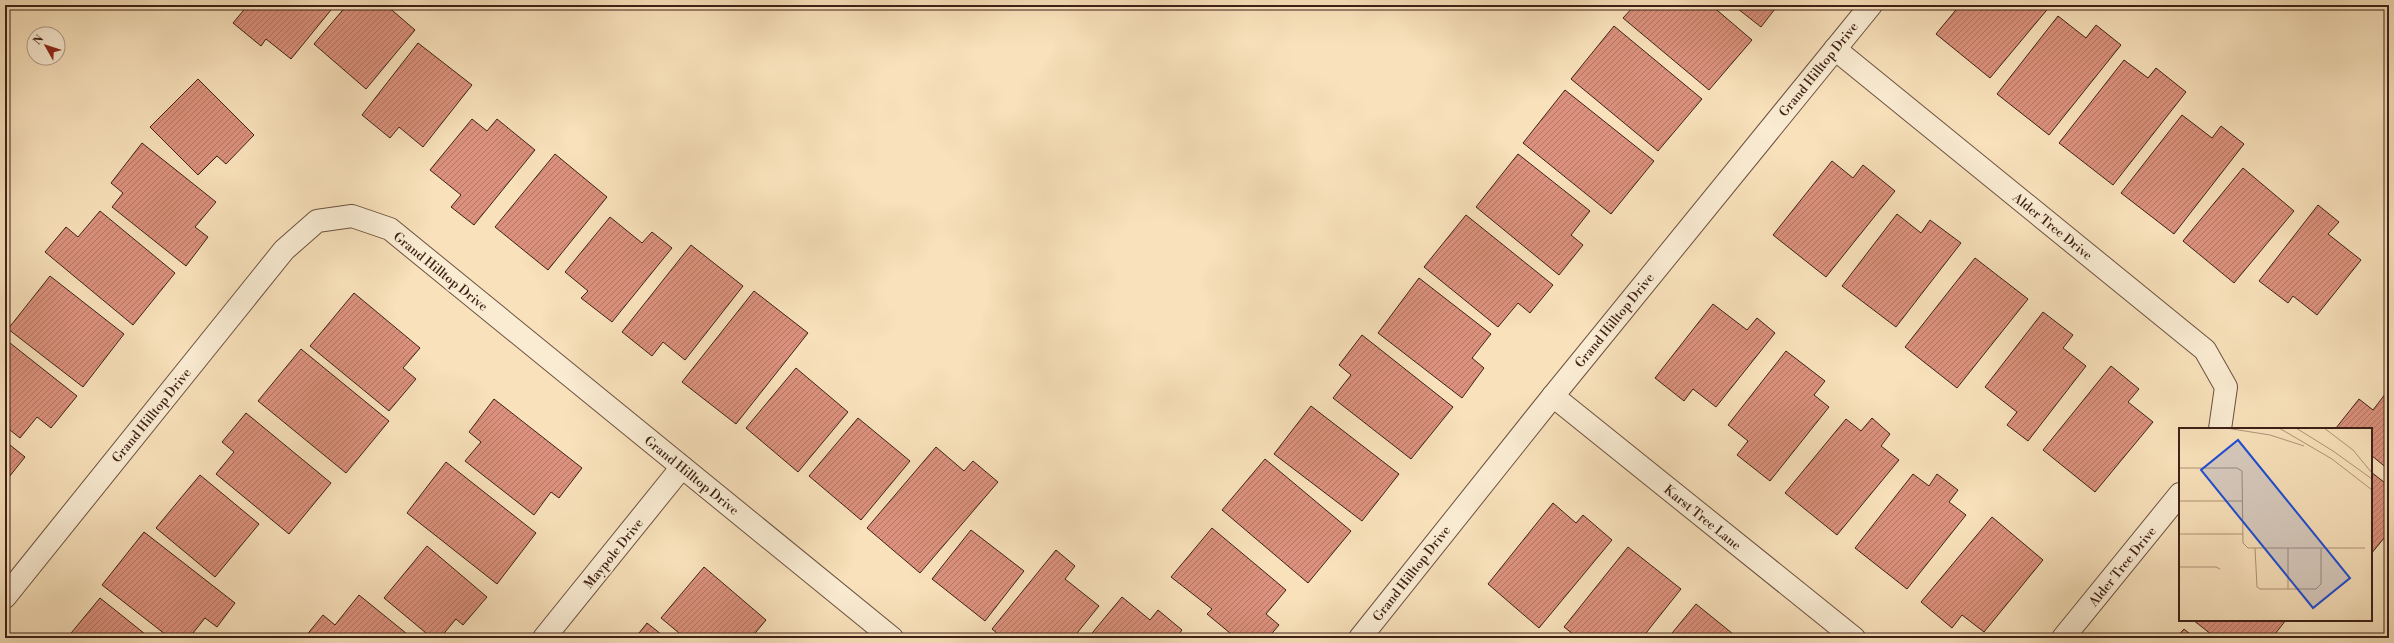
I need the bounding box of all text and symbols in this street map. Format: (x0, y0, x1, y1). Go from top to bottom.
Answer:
street label: Grand Hilltop Drive (1776, 19, 1862, 120)
north arrow (26, 26, 66, 66)
text: N (31, 32, 47, 48)
street label: Alder Tree Drive (2008, 189, 2096, 264)
street label: Grand Hilltop Drive (390, 229, 491, 315)
street label: Grand Hilltop Drive (1572, 270, 1658, 371)
street label: Grand Hilltop Drive (109, 365, 195, 466)
inset map (2179, 428, 2372, 621)
street label: Grand Hilltop Drive (641, 433, 742, 519)
street label: Karst Tree Lane (1661, 482, 1745, 554)
street label: Maypole Drive (581, 515, 647, 592)
street label: Grand Hilltop Drive (1369, 522, 1454, 625)
street label: Alder Tree Drive (2085, 523, 2160, 611)

